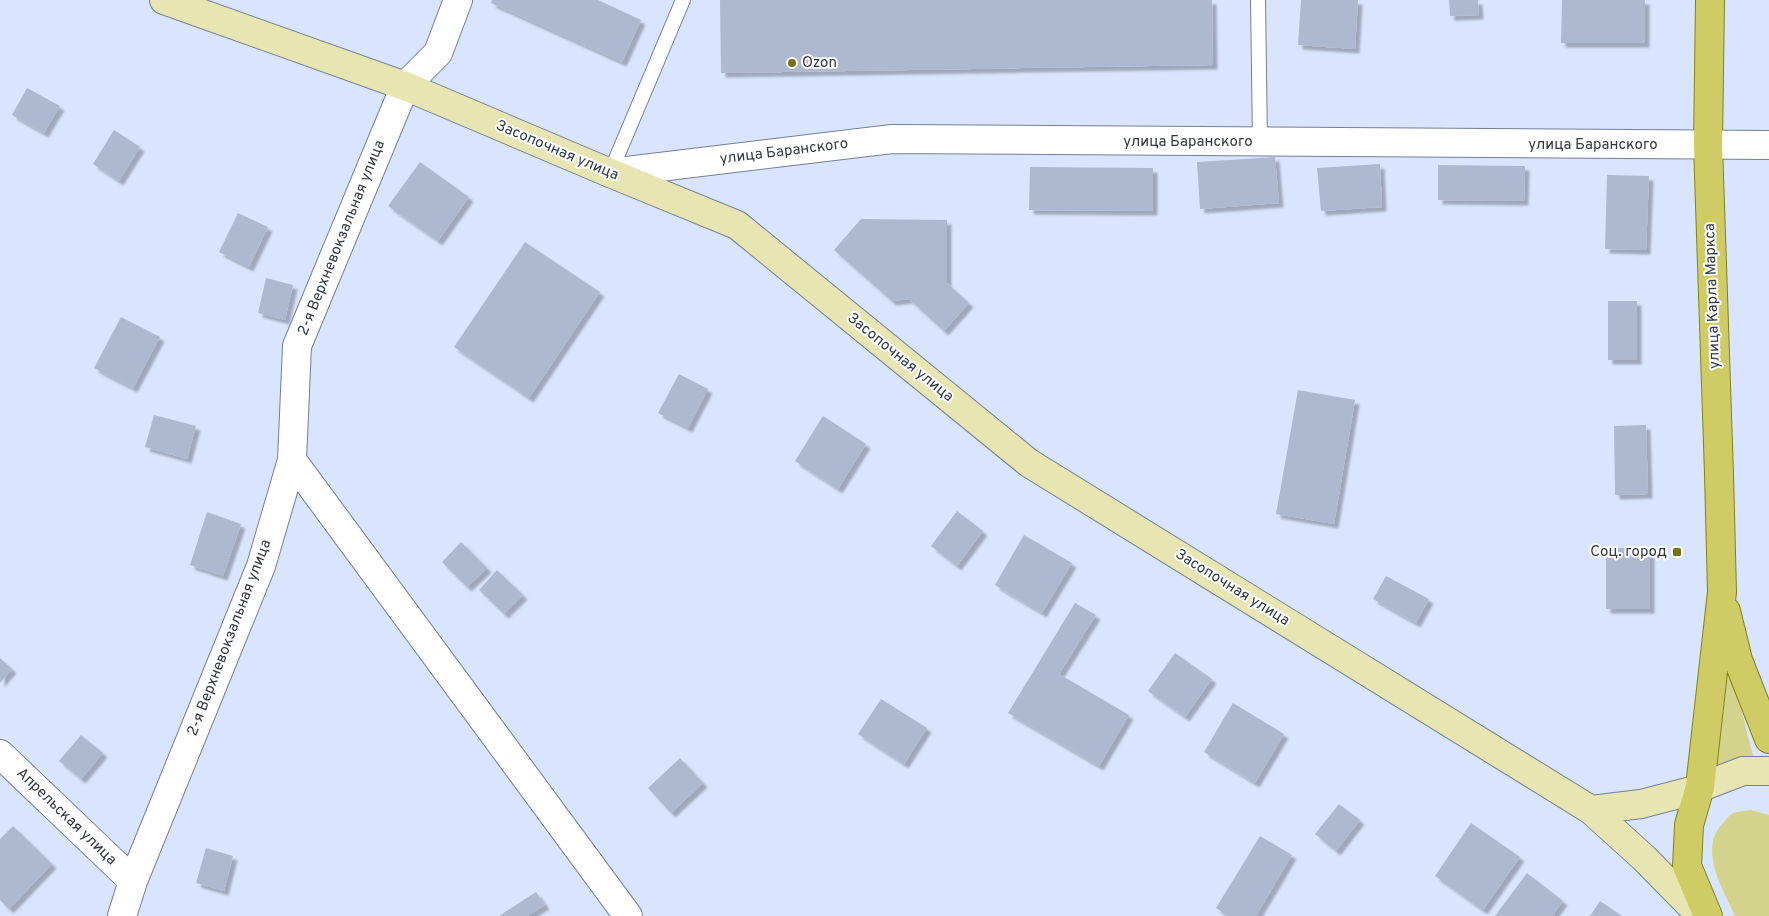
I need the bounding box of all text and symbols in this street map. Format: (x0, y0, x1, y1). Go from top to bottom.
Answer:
place label: Ozon (802, 54, 837, 73)
marker: Ozon (786, 57, 798, 69)
street label: Засопочная улица (493, 117, 621, 185)
street label: улица Баранского (1123, 133, 1253, 152)
street label: улица Баранского (719, 135, 849, 169)
street label: улица Баранского (1528, 136, 1658, 155)
street label: 2-я Верхневокзальная улица (294, 138, 390, 338)
street label: улица Карла Маркса (1701, 223, 1725, 369)
street label: Засопочная улица (843, 309, 957, 407)
street label: 2-я Верхневокзальная улица (184, 537, 276, 739)
place label: Соц. город (1590, 543, 1667, 562)
street label: Засопочная улица (1171, 545, 1293, 631)
marker: Соц. город (1671, 546, 1683, 558)
street label: Апрельская улица (12, 764, 120, 870)

